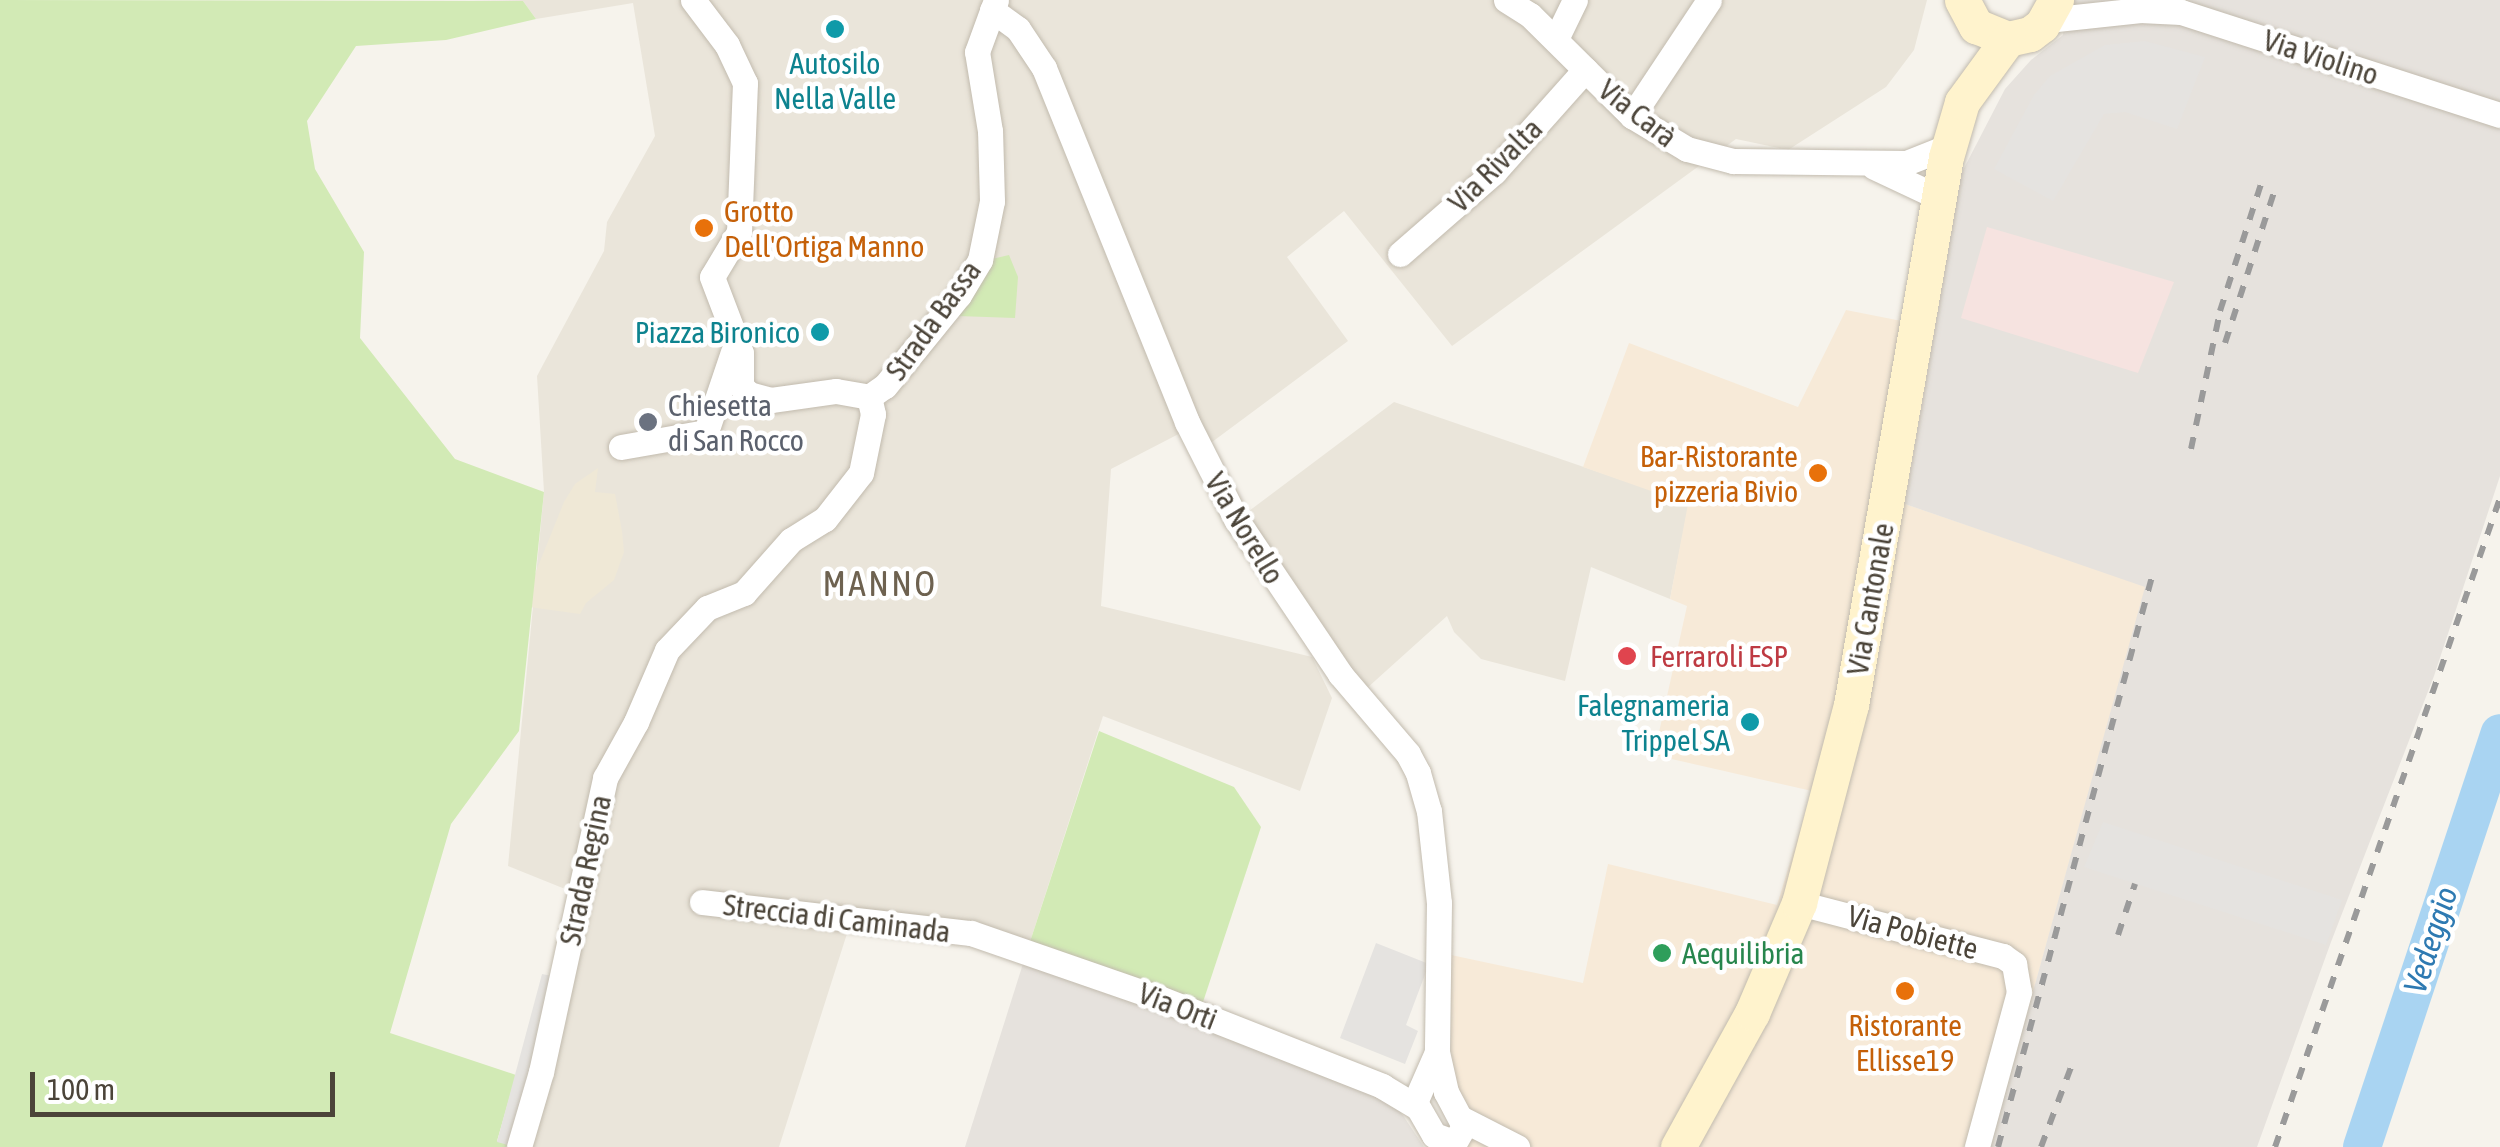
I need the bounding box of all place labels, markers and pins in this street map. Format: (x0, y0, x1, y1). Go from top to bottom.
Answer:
marker: Autosilo Nella Valle (824, 18, 846, 40)
place label: Autosilo Nella Valle (774, 45, 896, 116)
place label: Grotto Dell'Ortiga Manno (724, 193, 924, 264)
marker: Grotto Dell'Ortiga Manno (693, 217, 715, 239)
place label: Piazza Bironico (635, 314, 800, 350)
marker: Piazza Bironico (809, 321, 831, 343)
place label: Chiesetta di San Rocco (668, 387, 804, 458)
marker: Chiesetta di San Rocco (637, 411, 659, 433)
place label: Bar-Ristorante pizzeria Bivio (1640, 438, 1798, 508)
marker: Bar-Ristorante pizzeria Bivio (1807, 462, 1829, 484)
place label: Ferraroli ESP (1650, 638, 1788, 674)
marker: Ferraroli ESP (1614, 643, 1640, 669)
place label: Falegnameria Trippel SA (1577, 687, 1730, 758)
marker: Falegnameria Trippel SA (1739, 711, 1761, 733)
place label: Aequilibria (1682, 935, 1805, 971)
marker: Aequilibria (1651, 942, 1673, 964)
marker: Ristorante Ellisse19 (1894, 980, 1916, 1002)
place label: Ristorante Ellisse19 (1848, 1007, 1962, 1078)

